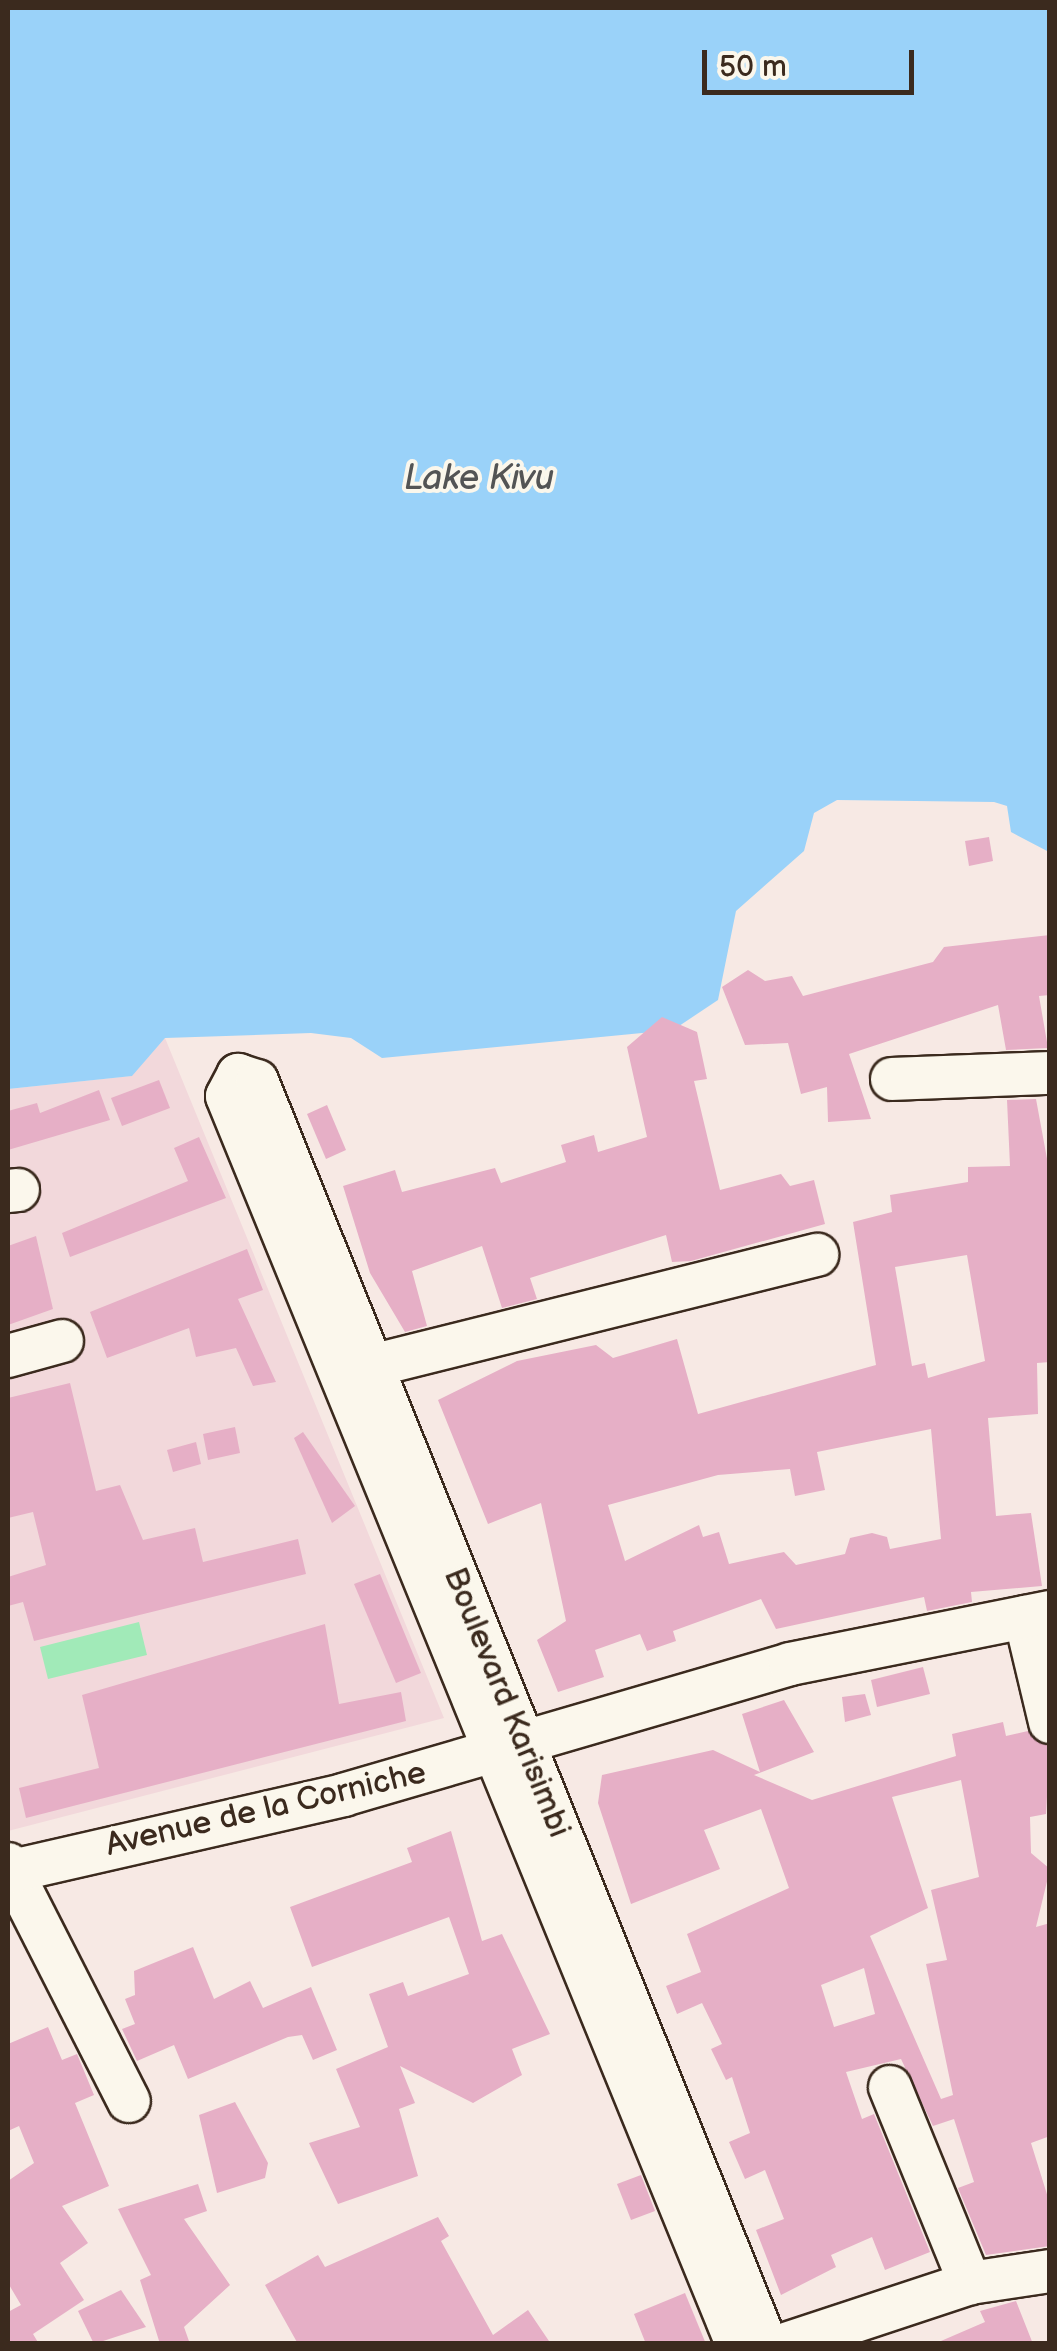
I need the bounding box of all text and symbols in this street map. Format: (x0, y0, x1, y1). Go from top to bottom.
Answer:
scale bar (707, 30, 920, 92)
text: 50 m (719, 49, 787, 85)
water label: Lake Kivu (404, 458, 554, 500)
street label: Boulevard Karisimbi (434, 1563, 578, 1843)
street label: Avenue de la Corniche (102, 1754, 430, 1866)

